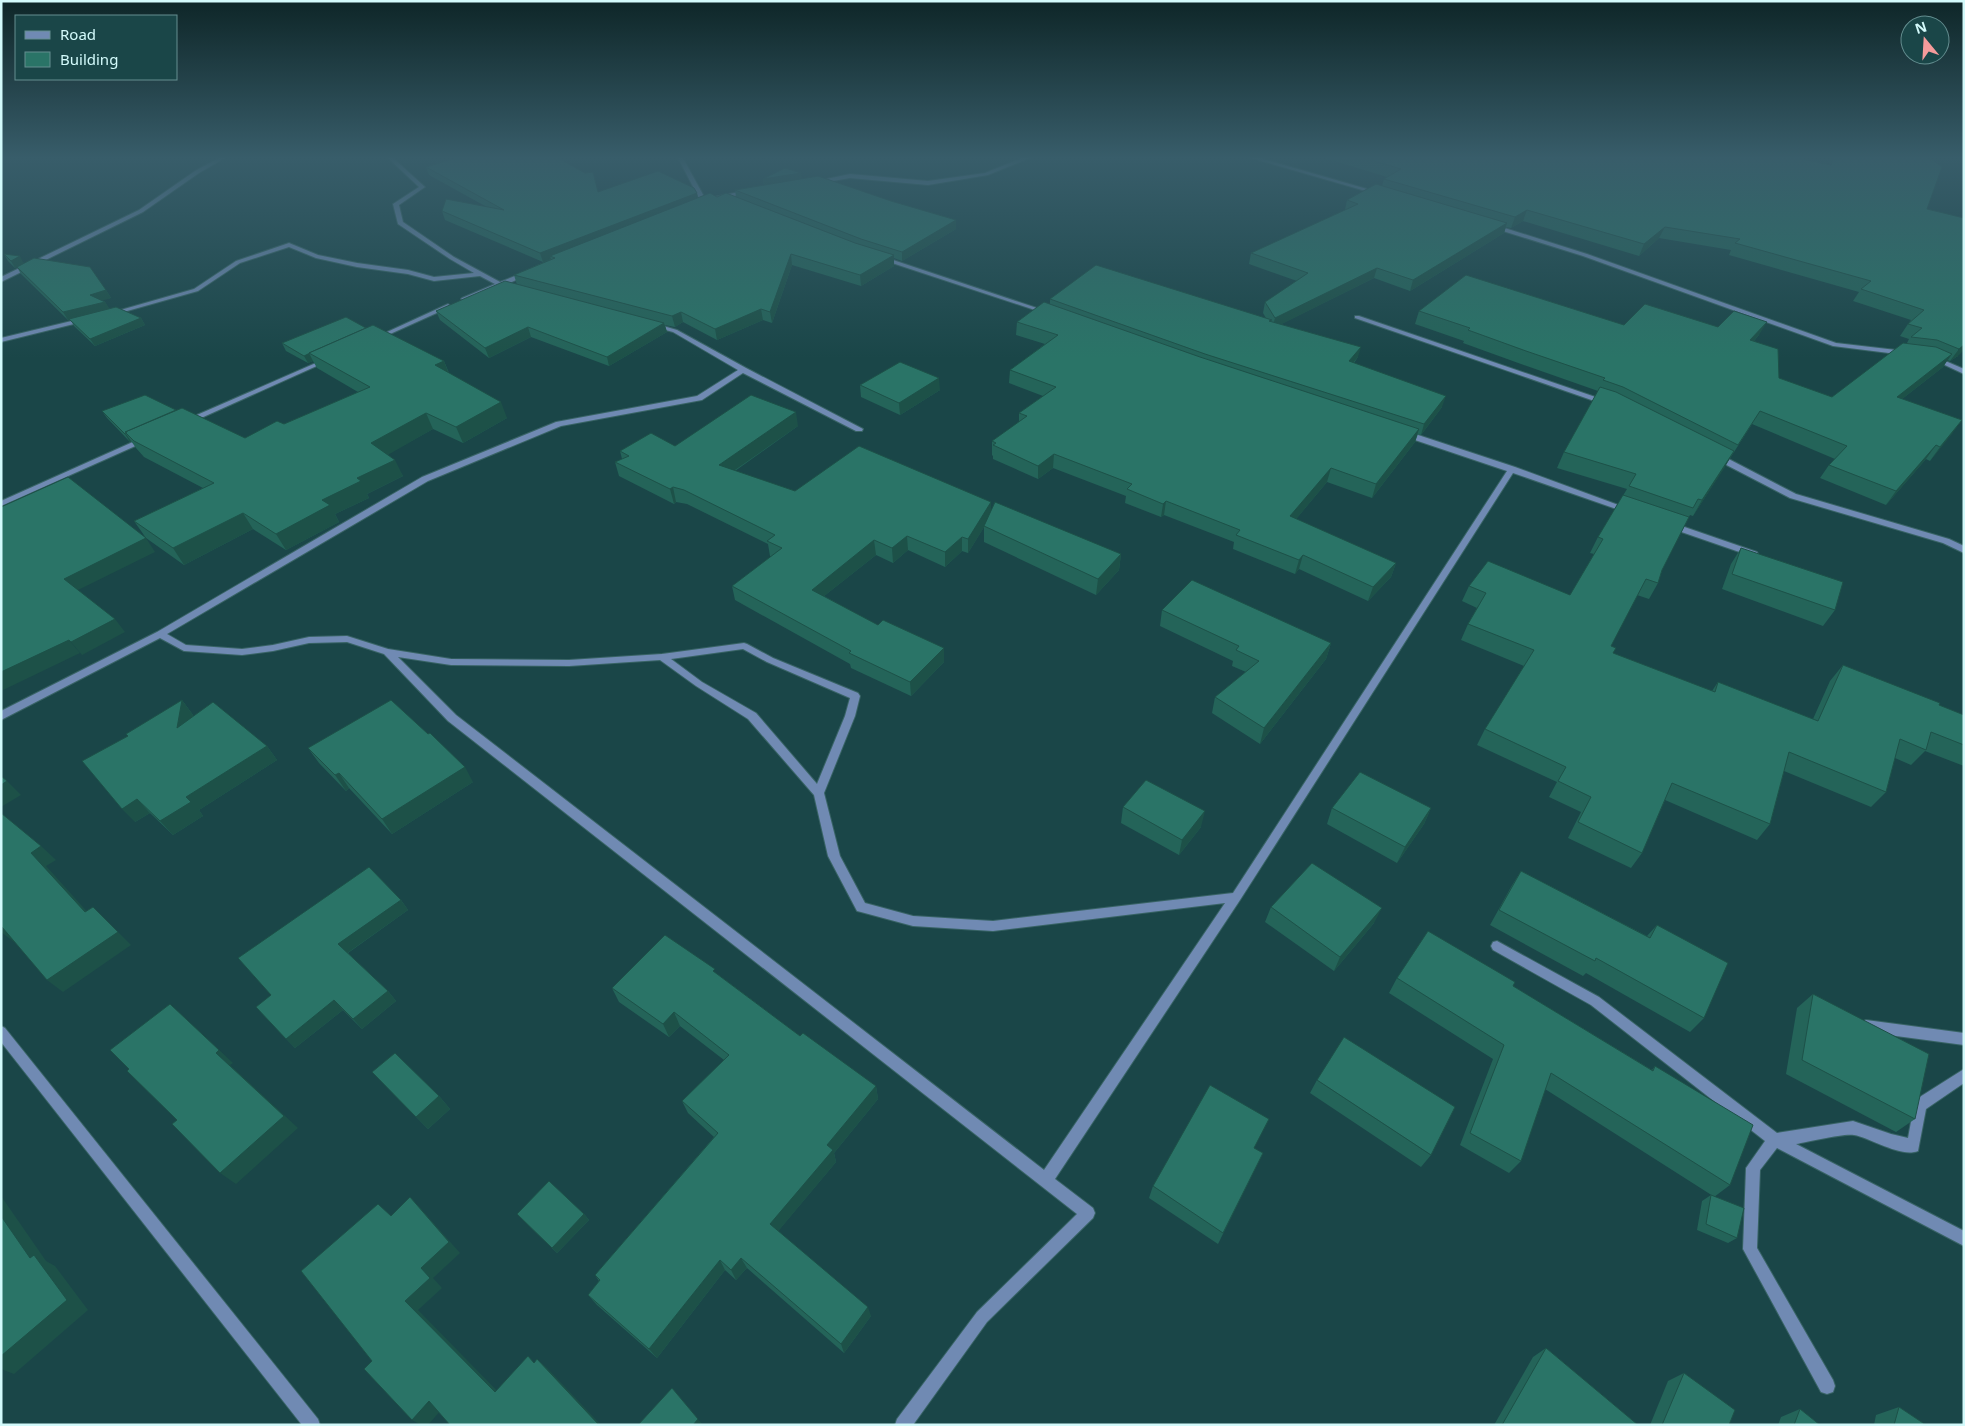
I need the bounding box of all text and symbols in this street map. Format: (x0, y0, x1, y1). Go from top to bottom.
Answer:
legend (15, 15, 178, 80)
north arrow (1900, 15, 1950, 65)
text: N (1912, 16, 1929, 38)
text: Road (60, 24, 96, 44)
text: Building (60, 49, 118, 69)

